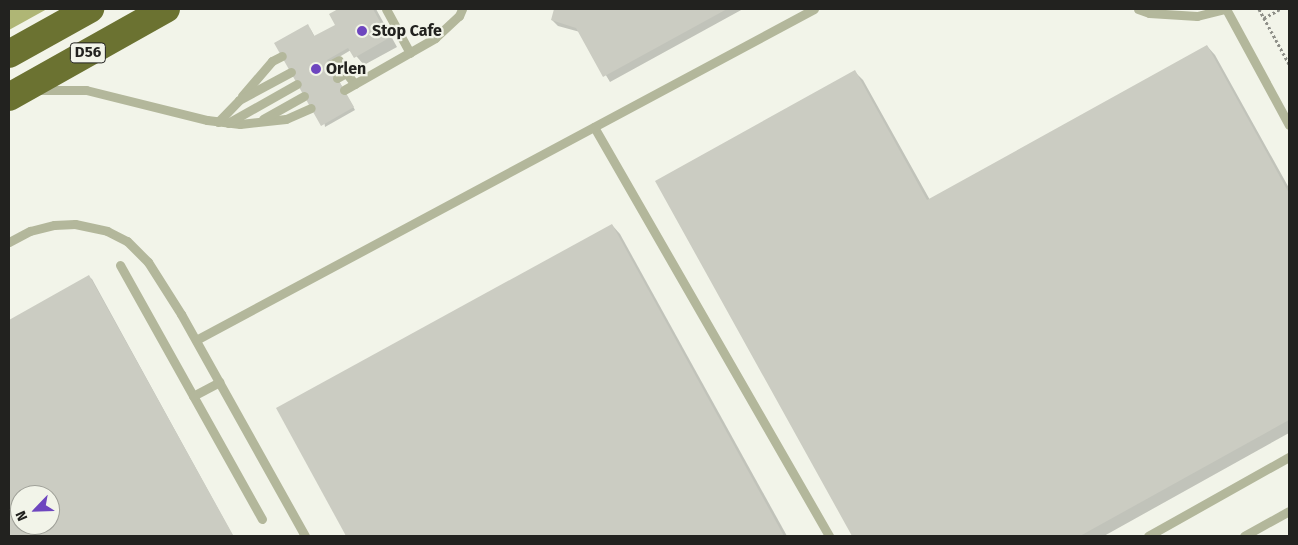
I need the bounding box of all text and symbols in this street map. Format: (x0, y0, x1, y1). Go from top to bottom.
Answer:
place label: Stop Cafe (372, 21, 442, 41)
marker: Stop Cafe (356, 25, 368, 37)
road number: D56 (69, 40, 107, 66)
place label: Orlen (326, 59, 366, 79)
marker: Orlen (310, 63, 322, 75)
north arrow (10, 485, 60, 535)
text: N (12, 508, 31, 524)

